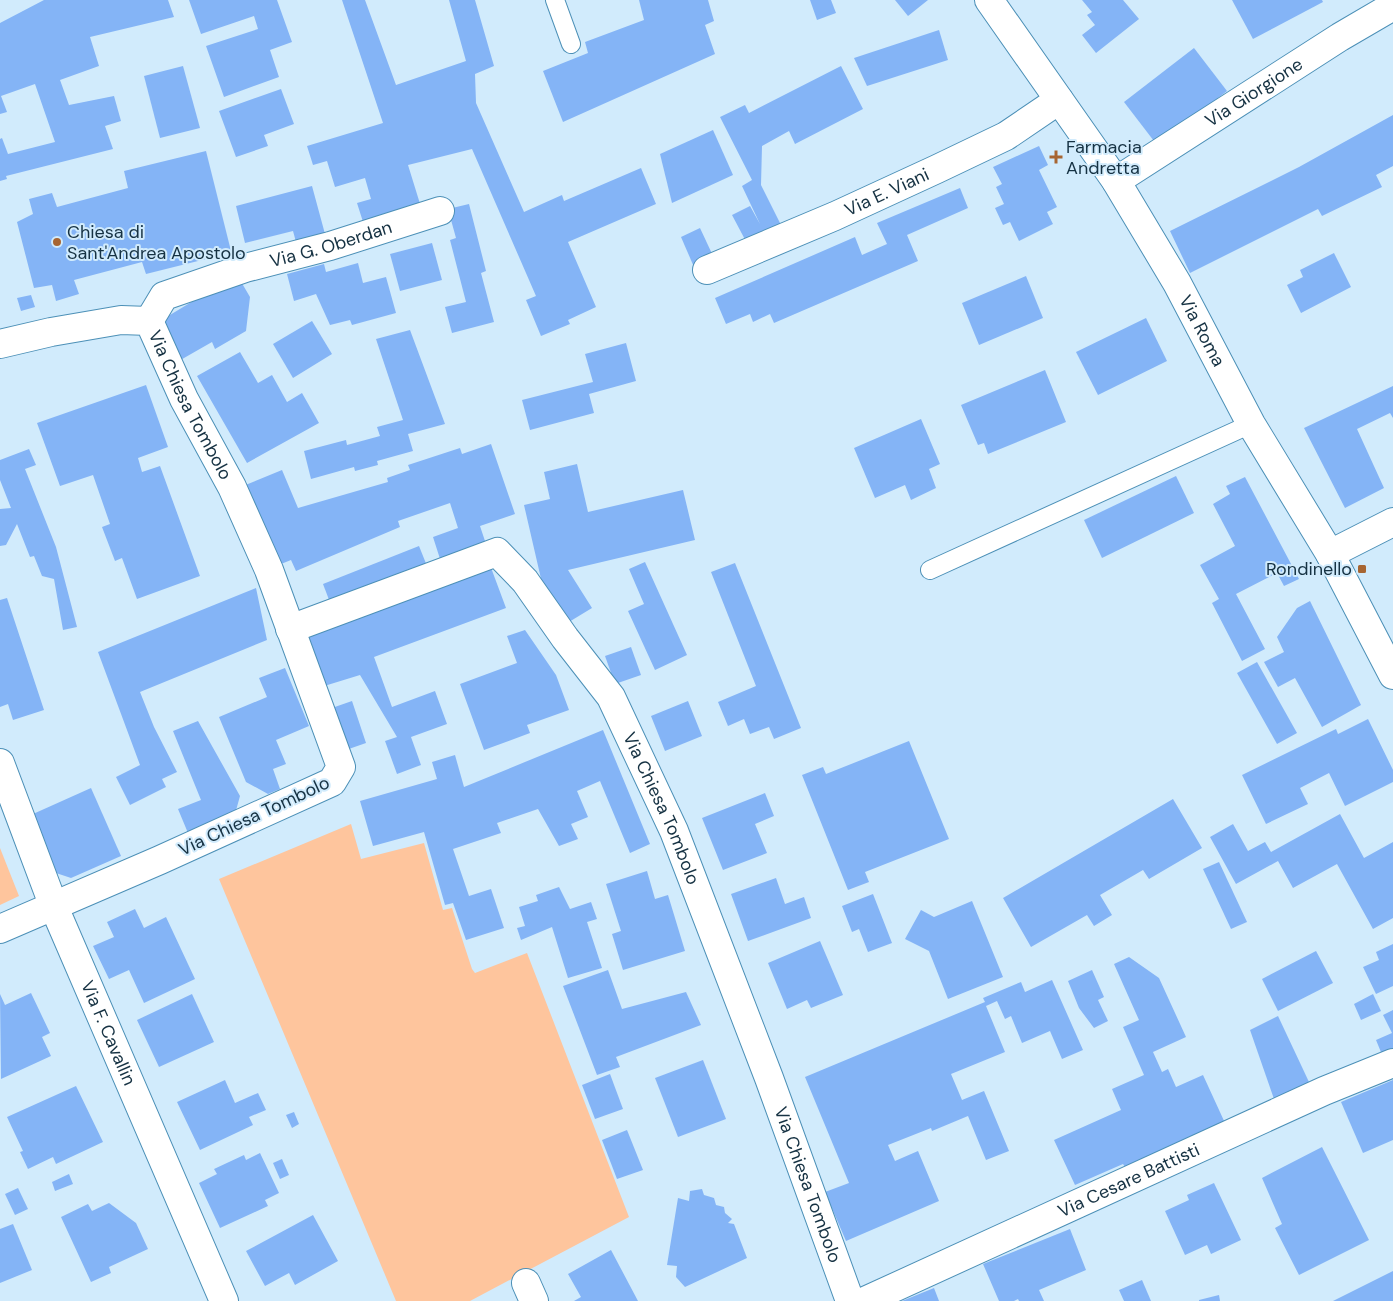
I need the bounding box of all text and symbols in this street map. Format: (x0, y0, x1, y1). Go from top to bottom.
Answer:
street label: Via Giorgione (1200, 52, 1307, 133)
place label: Farmacia Andretta (1066, 135, 1142, 180)
marker: Farmacia Andretta (1050, 151, 1062, 163)
street label: Via E. Viani (841, 162, 933, 222)
street label: Via G. Oberdan (267, 215, 395, 273)
place label: Chiesa di Sant'Andrea Apostolo (67, 220, 246, 265)
marker: Chiesa di Sant'Andrea Apostolo (51, 236, 63, 248)
street label: Via Roma (1173, 291, 1231, 371)
street label: Via Chiesa Tombolo (143, 326, 238, 484)
place label: Rondinello (1266, 557, 1352, 581)
marker: Rondinello (1356, 563, 1368, 575)
street label: Via Chiesa Tombolo (617, 728, 705, 888)
street label: Via Chiesa Tombolo (175, 770, 333, 862)
street label: Via F. Cavallin (75, 977, 142, 1089)
street label: Via Chiesa Tombolo (768, 1104, 847, 1266)
street label: Via Cesare Battisti (1054, 1138, 1203, 1223)

